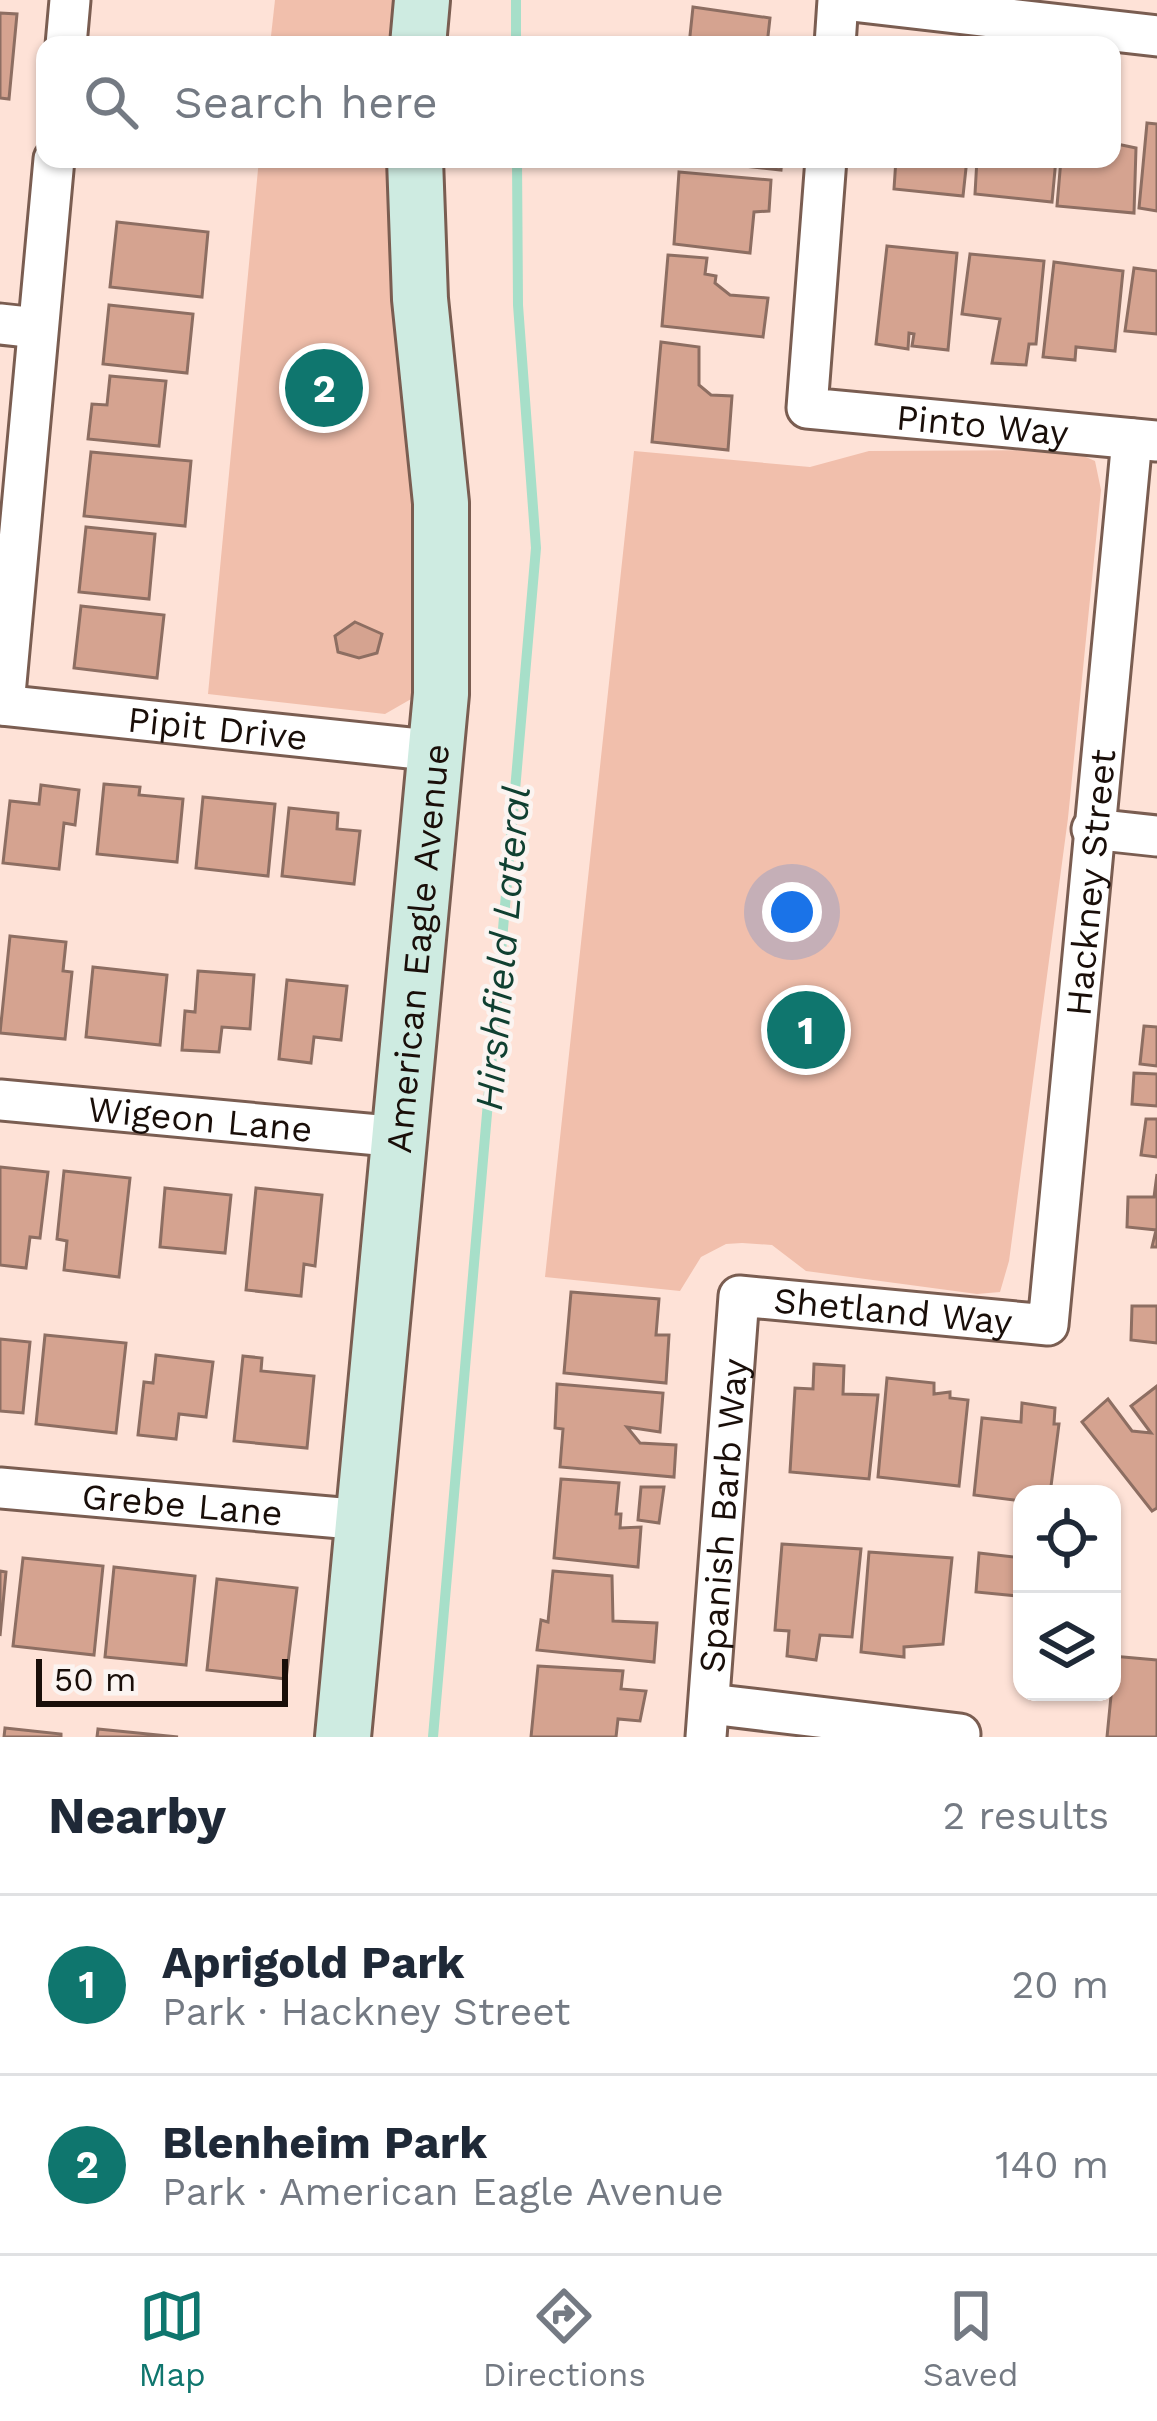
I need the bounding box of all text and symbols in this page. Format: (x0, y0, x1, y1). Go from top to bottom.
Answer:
search box (36, 36, 1121, 168)
icon: search (78, 69, 144, 135)
text: Search here (174, 76, 438, 129)
pin: 2 (285, 343, 363, 433)
street label: Pinto Way (894, 397, 1071, 455)
street label: Pipit Drive (126, 699, 310, 759)
street label: American Eagle Avenue (378, 742, 458, 1155)
street label: Hackney Street (1057, 747, 1124, 1018)
water label: Hirshfield Lateral (466, 784, 539, 1112)
your location (762, 882, 822, 942)
pin: 1 (767, 985, 845, 1075)
street label: Wigeon Lane (86, 1088, 314, 1151)
street label: Shetland Way (772, 1279, 1015, 1344)
street label: Spanish Barb Way (691, 1357, 756, 1674)
street label: Grebe Lane (80, 1475, 284, 1535)
map controls (1013, 1485, 1121, 1701)
button: locate (1013, 1485, 1121, 1593)
button: layers (1013, 1593, 1121, 1701)
scale bar (36, 1653, 288, 1706)
text: 50 m (54, 1660, 136, 1699)
text: Nearby (48, 1786, 226, 1845)
text: 2 results (943, 1793, 1109, 1838)
text: Aprigold Park (162, 1936, 465, 1989)
text: 1 (79, 1962, 95, 2007)
text: 20 m (1012, 1962, 1109, 2007)
text: Park · Hackney Street (162, 1989, 570, 2034)
text: Blenheim Park (162, 2116, 487, 2169)
text: 2 (75, 2142, 99, 2187)
text: 140 m (995, 2142, 1109, 2187)
text: Park · American Eagle Avenue (162, 2169, 724, 2214)
tab: Map (138, 2283, 206, 2394)
tab: Directions (483, 2283, 646, 2394)
tab: Saved (923, 2283, 1019, 2394)

